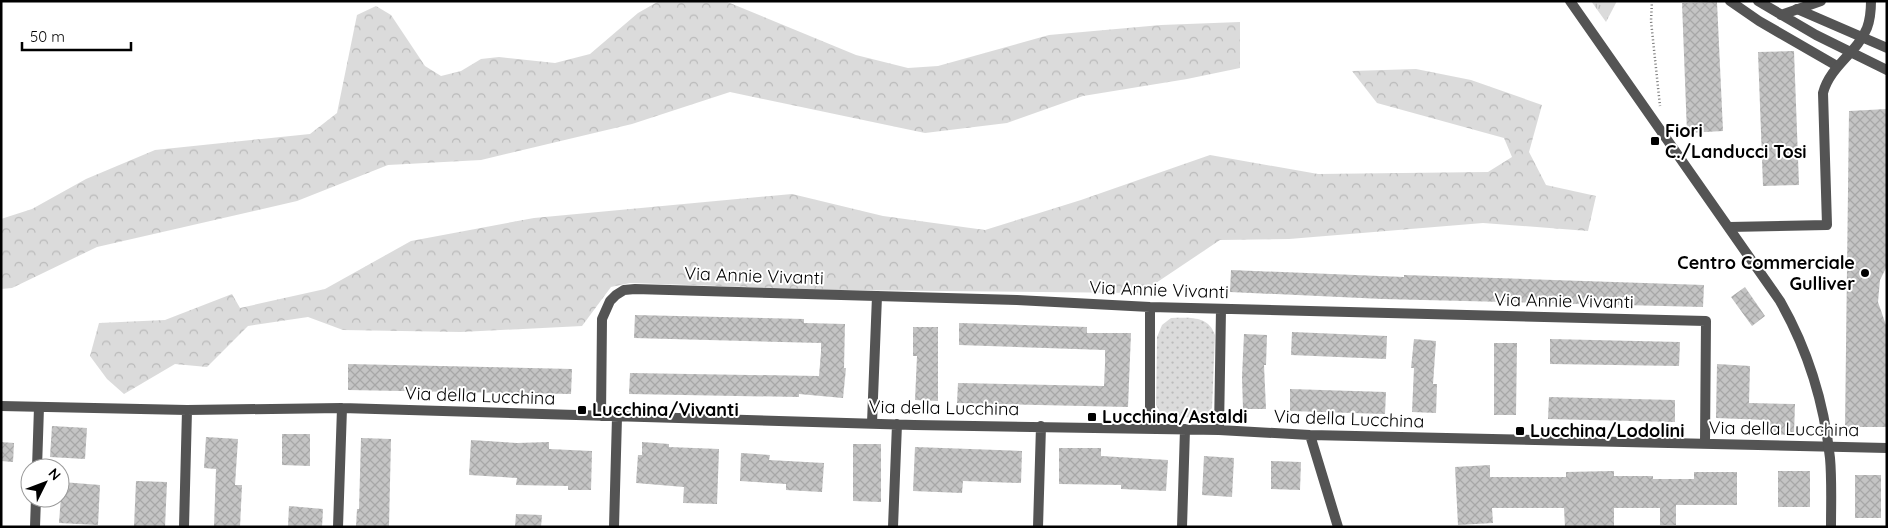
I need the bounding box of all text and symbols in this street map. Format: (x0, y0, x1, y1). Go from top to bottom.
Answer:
scale bar (22, 20, 131, 52)
text: 50 m (30, 27, 65, 46)
place label: Fiori C./Landucci Tosi (1665, 119, 1807, 163)
marker: Fiori C./Landucci Tosi (1649, 135, 1661, 147)
place label: Centro Commerciale Gulliver (1677, 251, 1855, 295)
street label: Via Annie Vivanti (684, 262, 824, 289)
marker: Centro Commerciale Gulliver (1859, 267, 1871, 279)
street label: Via Annie Vivanti (1089, 276, 1229, 303)
street label: Via Annie Vivanti (1494, 288, 1634, 313)
street label: Via della Lucchina (404, 381, 556, 410)
street label: Via della Lucchina (868, 395, 1020, 420)
place label: Lucchina/Vivanti (592, 398, 739, 421)
marker: Lucchina/Vivanti (576, 404, 588, 416)
street label: Via della Lucchina (1273, 404, 1425, 433)
place label: Lucchina/Astaldi (1102, 405, 1248, 428)
marker: Lucchina/Astaldi (1086, 411, 1098, 423)
street label: Via della Lucchina (1708, 416, 1860, 441)
place label: Lucchina/Lodolini (1530, 419, 1684, 442)
marker: Lucchina/Lodolini (1514, 425, 1526, 437)
north arrow (20, 458, 70, 508)
text: N (45, 464, 65, 484)

